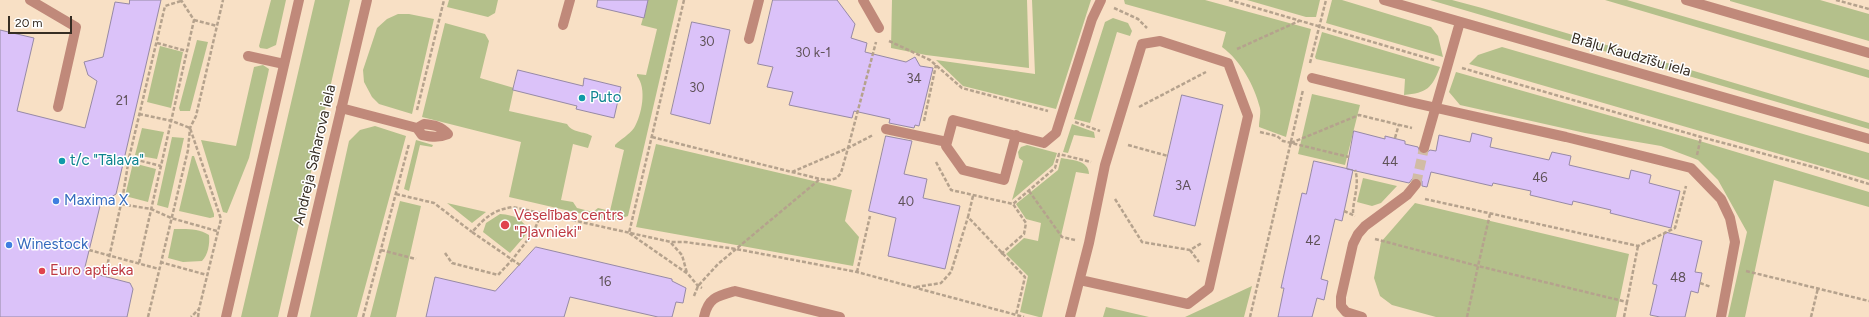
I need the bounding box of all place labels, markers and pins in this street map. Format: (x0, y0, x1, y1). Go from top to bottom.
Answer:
place label: Puto (590, 89, 621, 107)
marker: Puto (577, 93, 587, 103)
place label: t/c "Tālava" (70, 152, 144, 170)
marker: t/c "Tālava" (57, 156, 67, 166)
place label: Maxima X (64, 192, 128, 210)
marker: Maxima X (51, 196, 61, 206)
place label: Veselības centrs "Pļavnieki" (514, 207, 623, 242)
marker: Veselības centrs "Pļavnieki" (499, 219, 511, 231)
place label: Winestock (17, 236, 88, 254)
marker: Winestock (4, 240, 14, 250)
place label: Euro aptieka (50, 262, 133, 280)
marker: Euro aptieka (37, 266, 47, 276)

